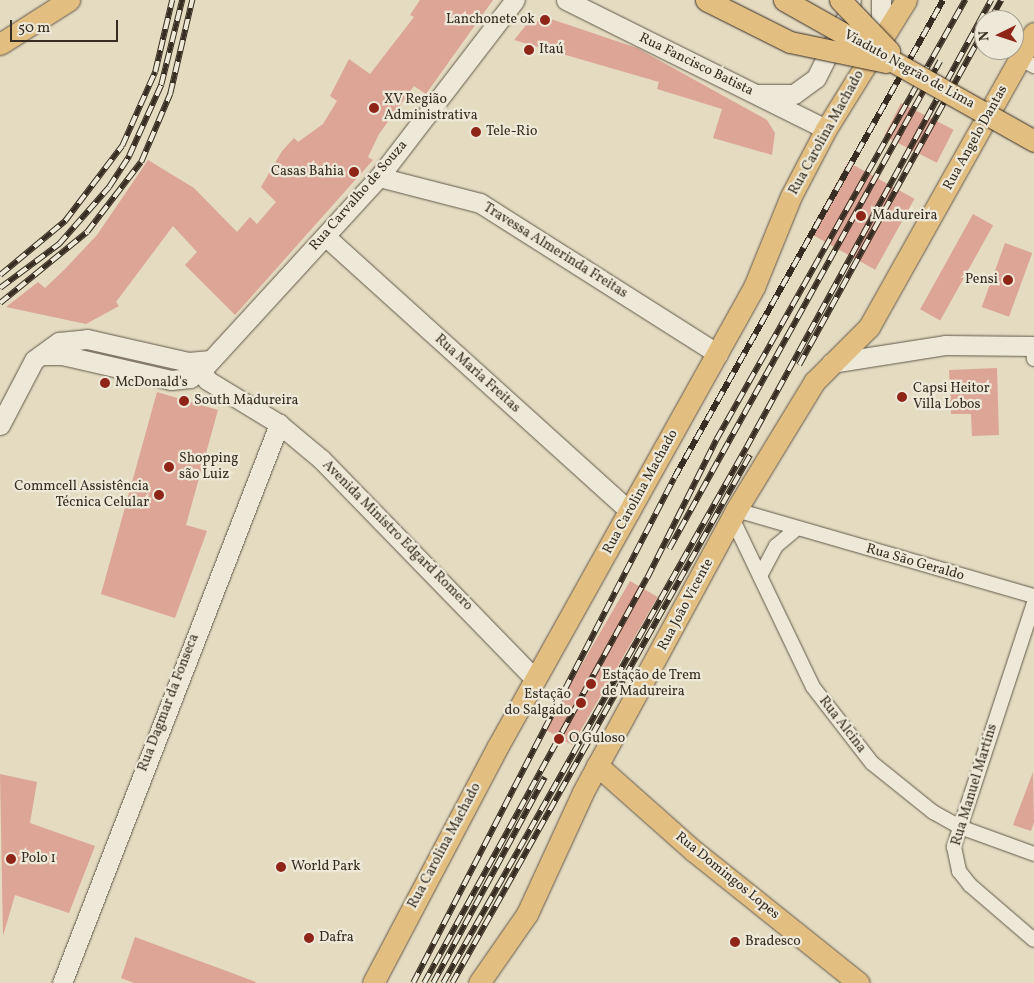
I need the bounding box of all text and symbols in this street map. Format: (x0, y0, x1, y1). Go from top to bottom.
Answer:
scale bar (12, 10, 120, 42)
north arrow (974, 10, 1024, 60)
place label: Lanchonete ok (446, 12, 535, 28)
marker: Lanchonete ok (539, 14, 551, 26)
text: 50 m (18, 18, 50, 39)
street label: Viaduto Negrão de Lima (841, 27, 977, 113)
street label: Rua Fancisco Batista (636, 30, 756, 100)
text: N (975, 30, 994, 42)
place label: Itaú (539, 42, 564, 58)
marker: Itaú (523, 44, 535, 56)
street label: Rua Carolina Machado (786, 68, 868, 198)
street label: Rua Angelo Dantas (940, 83, 1012, 193)
place label: XV Região Administrativa (384, 92, 478, 124)
marker: XV Região Administrativa (368, 102, 380, 114)
place label: Tele-Rio (486, 124, 537, 140)
marker: Tele-Rio (470, 126, 482, 138)
street label: Rua Carvalho de Souza (306, 137, 412, 255)
place label: Casas Bahia (271, 164, 344, 180)
marker: Casas Bahia (348, 166, 360, 178)
street label: Travessa Almerinda Freitas (480, 200, 630, 302)
place label: Madureira (872, 208, 937, 224)
marker: Madureira (854, 209, 868, 223)
place label: Pensi (965, 272, 998, 288)
marker: Pensi (1002, 274, 1014, 286)
street label: Rua Maria Freitas (431, 331, 523, 417)
place label: McDonald's (115, 375, 188, 391)
marker: McDonald's (99, 377, 111, 389)
place label: Capsi Heitor Villa Lobos (913, 381, 990, 414)
marker: Capsi Heitor Villa Lobos (895, 390, 909, 404)
place label: South Madureira (194, 393, 298, 409)
marker: South Madureira (178, 395, 190, 407)
street label: Rua Carolina Machado (600, 427, 682, 557)
place label: Shopping são Luiz (179, 451, 238, 484)
street label: Avenida Ministro Edgard Romero (318, 457, 476, 615)
marker: Shopping são Luiz (163, 461, 175, 473)
place label: Commcell Assistência Técnica Celular (14, 479, 149, 512)
marker: Commcell Assistência Técnica Celular (153, 489, 165, 501)
street label: Rua São Geraldo (864, 541, 966, 585)
street label: Rua João Vicente (655, 556, 717, 654)
street label: Rua Dagmar da Fonseca (135, 632, 203, 774)
place label: Estação de Trem de Madureira (602, 668, 702, 700)
marker: Estação de Trem de Madureira (584, 677, 598, 691)
place label: Estação do Salgado (505, 687, 571, 720)
street label: Rua Alcina (815, 693, 869, 757)
marker: Estação do Salgado (575, 697, 587, 709)
street label: Rua Manuel Martins (948, 722, 1002, 848)
place label: O Guloso (569, 731, 625, 747)
marker: O Guloso (553, 733, 565, 745)
street label: Rua Carolina Machado (405, 780, 485, 912)
street label: Rua Domingos Lopes (672, 829, 782, 923)
place label: Polo 1 (21, 851, 56, 867)
marker: Polo 1 (5, 853, 17, 865)
place label: World Park (291, 859, 361, 875)
marker: World Park (275, 861, 287, 873)
place label: Dafra (319, 930, 354, 946)
marker: Dafra (303, 932, 315, 944)
place label: Bradesco (745, 934, 801, 950)
marker: Bradesco (729, 936, 741, 948)

